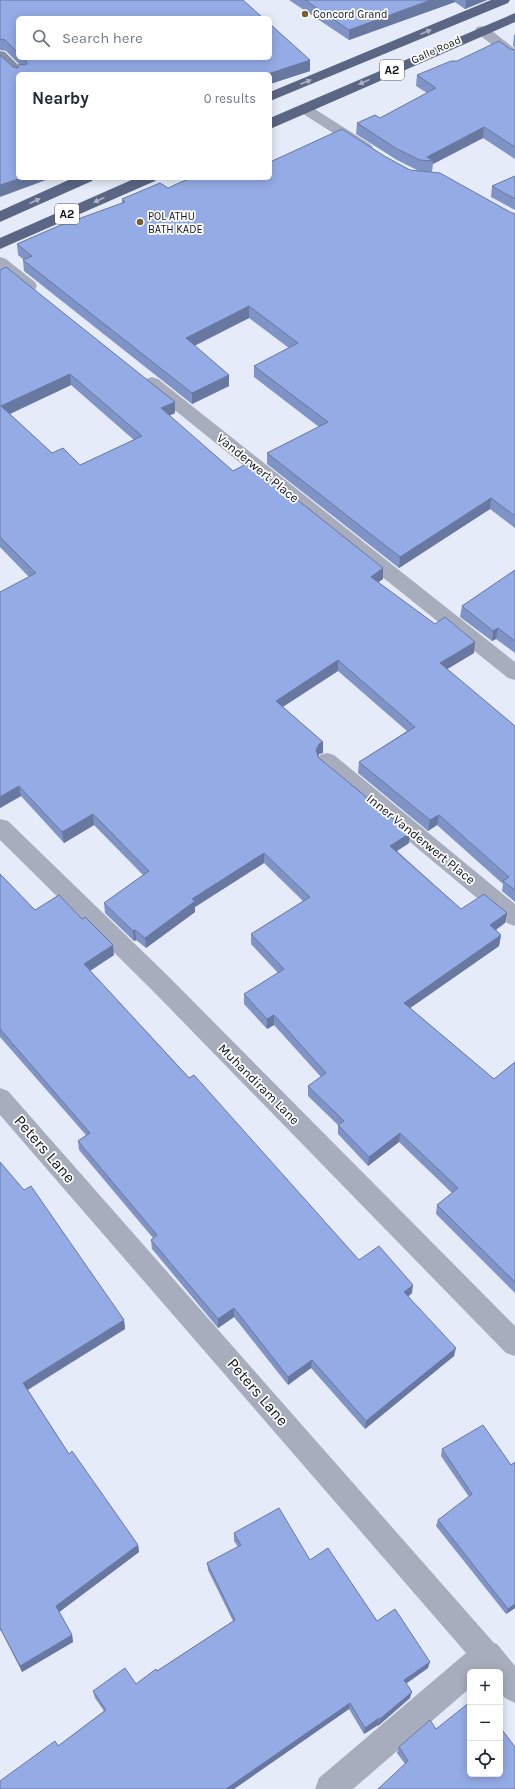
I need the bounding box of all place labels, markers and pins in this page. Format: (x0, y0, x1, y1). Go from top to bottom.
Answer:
place label: Concord Grand (313, 8, 387, 21)
marker: Concord Grand (300, 9, 310, 19)
place label: POL ATHU BATH KADE (148, 210, 203, 236)
marker: POL ATHU BATH KADE (135, 217, 145, 227)

